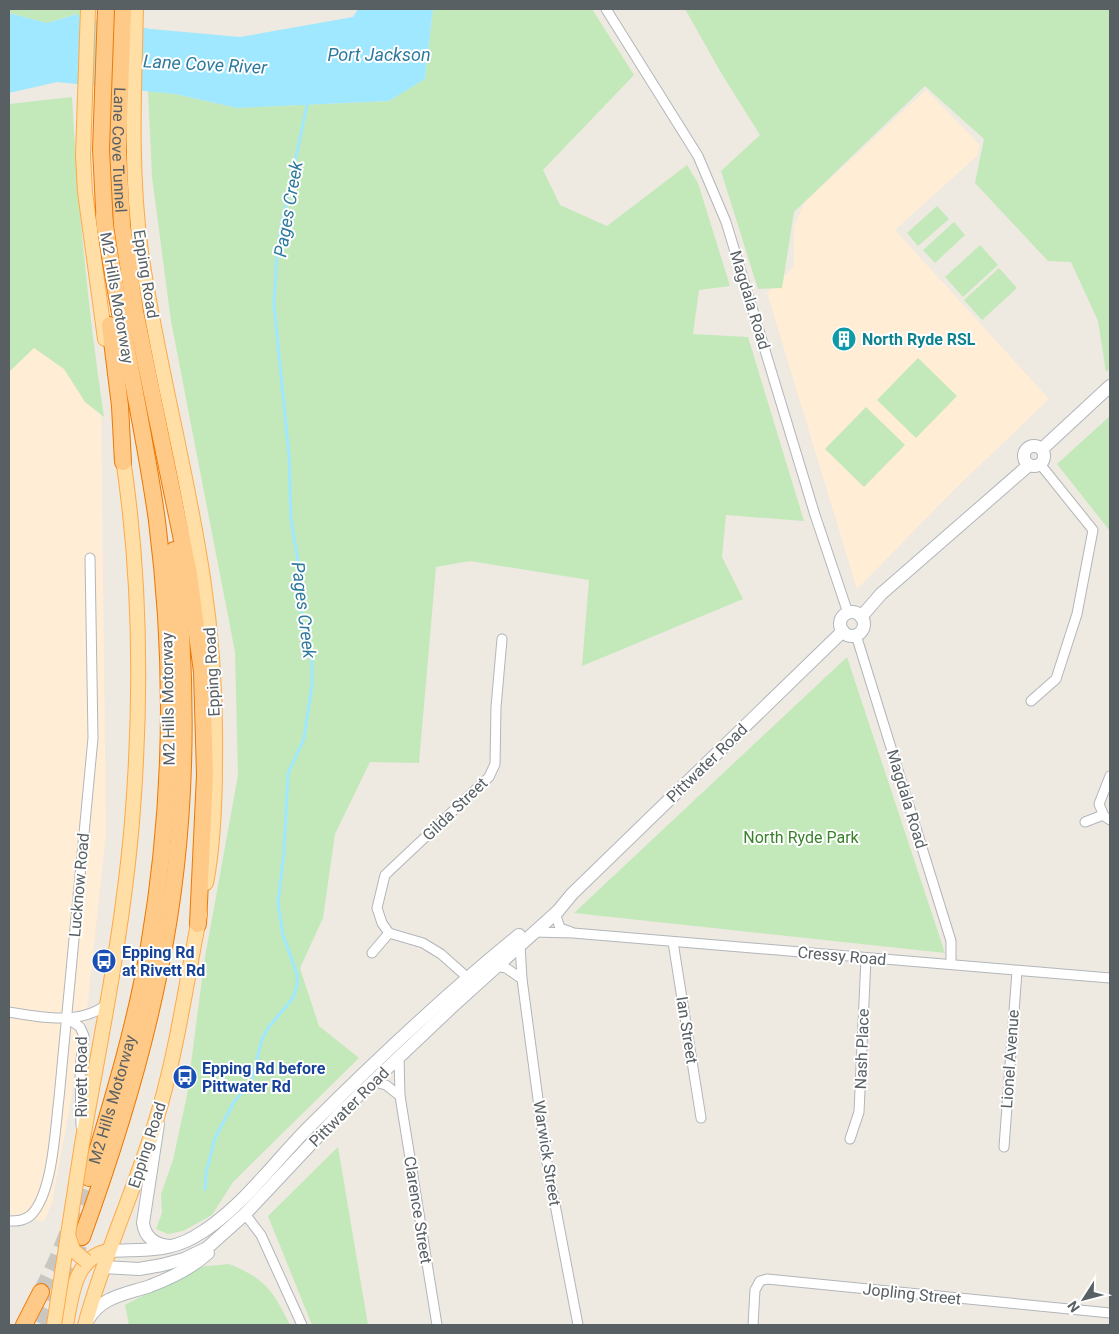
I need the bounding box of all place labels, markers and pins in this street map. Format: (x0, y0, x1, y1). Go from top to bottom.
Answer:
building icon: North Ryde RSL (831, 326, 857, 352)
place label: North Ryde RSL (862, 330, 976, 349)
place label: Epping Rd at Rivett Rd (122, 943, 205, 980)
bus stop icon: Epping Rd at Rivett Rd (91, 948, 117, 974)
place label: Epping Rd before Pittwater Rd (202, 1059, 326, 1096)
bus stop icon: Epping Rd before Pittwater Rd (172, 1064, 198, 1090)

